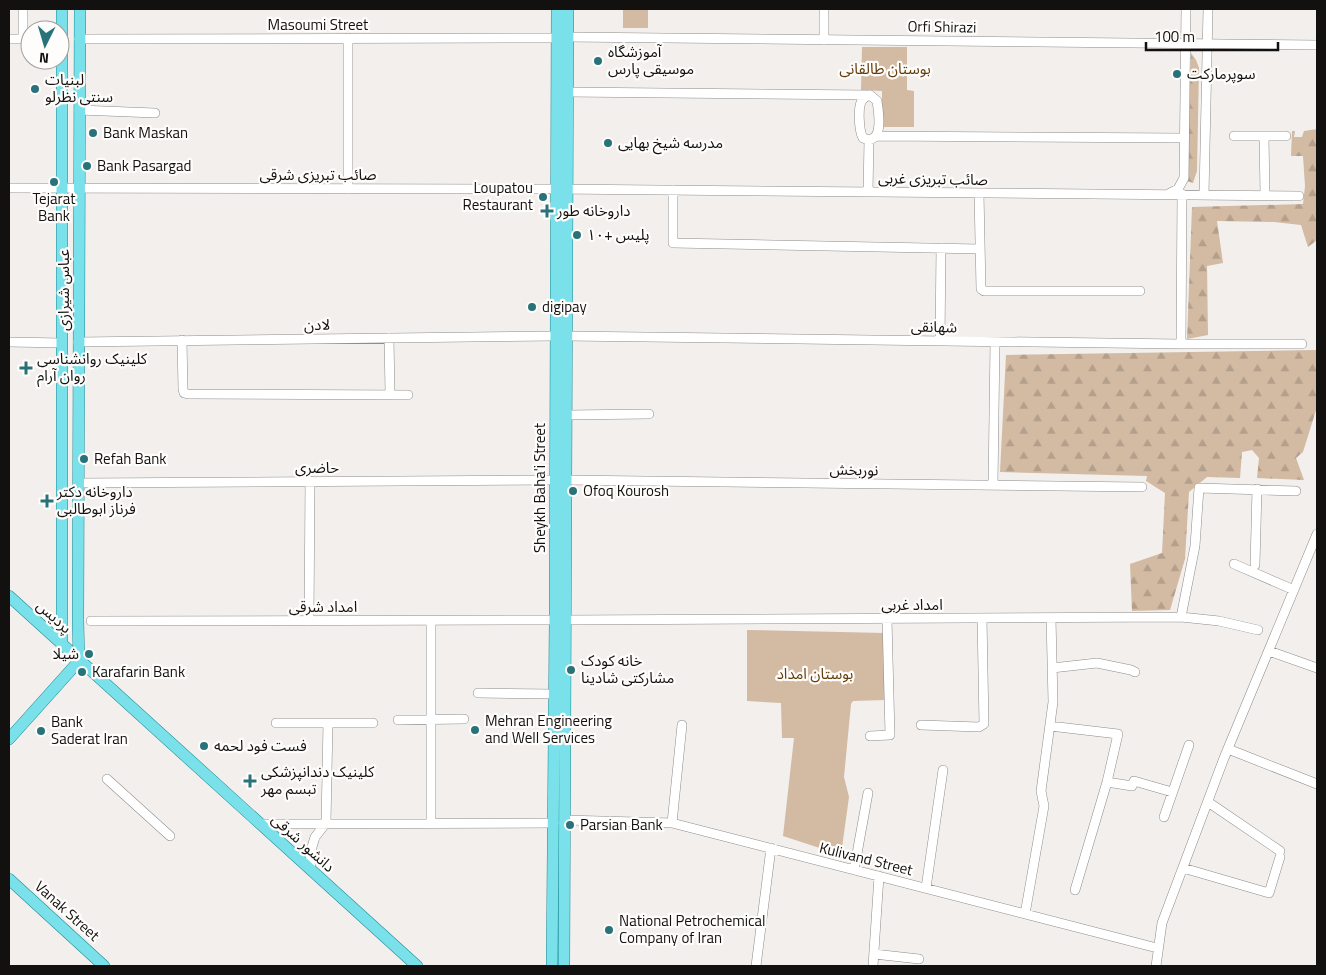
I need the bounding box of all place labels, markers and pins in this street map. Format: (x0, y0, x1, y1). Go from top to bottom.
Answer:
place label: آموزشگاه موسیقی پارس (608, 40, 694, 80)
marker: آموزشگاه موسیقی پارس (592, 55, 604, 67)
place label: سوپرمارکت (1187, 62, 1256, 85)
place label: لبنیات سنتی نظرلو (45, 68, 113, 108)
marker: سوپرمارکت (1171, 68, 1183, 80)
marker: لبنیات سنتی نظرلو (29, 83, 41, 95)
place label: Bank Maskan (103, 121, 188, 144)
marker: Bank Maskan (87, 127, 99, 139)
place label: مدرسه شیخ بهایی (618, 131, 723, 155)
marker: مدرسه شیخ بهایی (602, 137, 614, 149)
place label: Bank Pasargad (97, 154, 191, 177)
marker: Bank Pasargad (81, 160, 93, 172)
marker: Tejarat Bank (48, 176, 60, 188)
place label: Loupatou Restaurant (463, 176, 534, 216)
place label: Tejarat Bank (33, 187, 76, 227)
marker: Loupatou Restaurant (537, 191, 549, 203)
place label: داروخانه طور (556, 199, 631, 222)
marker: داروخانه طور (541, 205, 553, 217)
place label: پلیس +۱۰ (587, 223, 650, 246)
marker: پلیس +۱۰ (571, 229, 583, 241)
place label: digipay (542, 295, 587, 318)
marker: digipay (526, 301, 538, 313)
place label: کلینیک روانشناسی روان آرام (37, 347, 148, 387)
marker: کلینیک روانشناسی روان آرام (19, 361, 33, 375)
place label: Refah Bank (94, 447, 167, 470)
marker: Refah Bank (78, 453, 90, 465)
place label: Ofoq Kourosh (583, 479, 669, 502)
place label: داروخانه دکتر فرناز ابوطالبی (56, 480, 136, 520)
marker: Ofoq Kourosh (567, 485, 579, 497)
marker: داروخانه دکتر فرناز ابوطالبی (41, 495, 53, 507)
place label: شیلا (53, 642, 79, 665)
marker: شیلا (83, 648, 95, 660)
place label: خانه کودک مشارکتی شادینا (581, 649, 674, 689)
place label: Karafarin Bank (92, 660, 185, 683)
marker: خانه کودک مشارکتی شادینا (565, 664, 577, 676)
marker: Karafarin Bank (76, 666, 88, 678)
place label: Mehran Engineering and Well Services (485, 709, 612, 749)
place label: Bank Saderat Iran (51, 710, 128, 750)
marker: Mehran Engineering and Well Services (469, 724, 481, 736)
marker: Bank Saderat Iran (35, 725, 47, 737)
place label: فست فود لحمه (214, 734, 307, 757)
marker: فست فود لحمه (198, 740, 210, 752)
place label: کلینیک دندانپزشکی تبسم مهر (260, 760, 375, 800)
marker: کلینیک دندانپزشکی تبسم مهر (243, 774, 257, 788)
place label: Parsian Bank (580, 813, 663, 836)
marker: Parsian Bank (564, 819, 576, 831)
place label: National Petrochemical Company of Iran (619, 909, 766, 949)
marker: National Petrochemical Company of Iran (603, 924, 615, 936)

